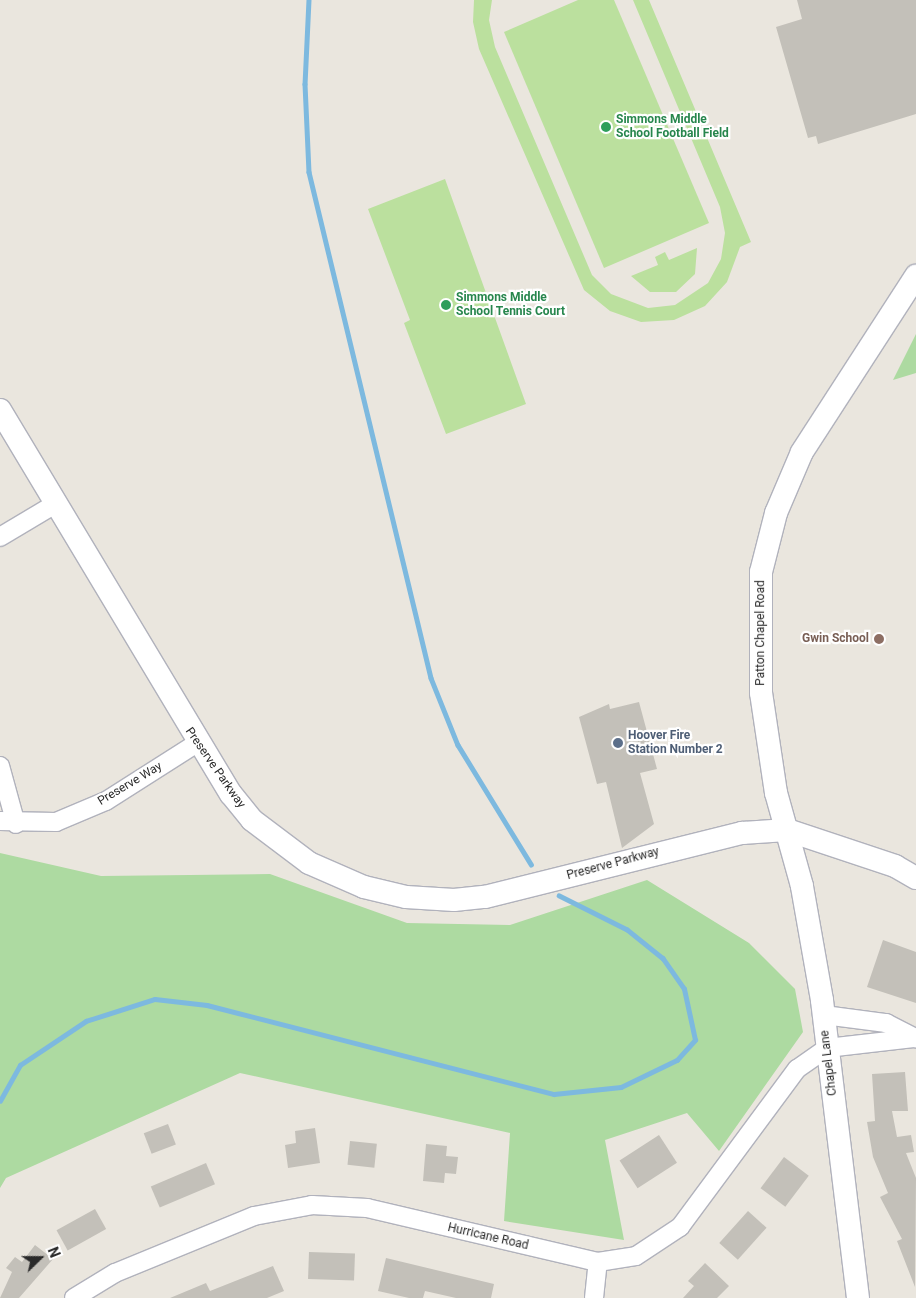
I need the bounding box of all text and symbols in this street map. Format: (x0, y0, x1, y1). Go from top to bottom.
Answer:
place label: Simmons Middle School Football Field (616, 113, 729, 141)
marker: Simmons Middle School Football Field (600, 121, 612, 133)
place label: Simmons Middle School Tennis Court (456, 291, 565, 319)
marker: Simmons Middle School Tennis Court (440, 299, 452, 311)
street label: Patton Chapel Road (754, 580, 768, 686)
place label: Gwin School (802, 632, 869, 646)
marker: Gwin School (873, 633, 885, 645)
street label: Preserve Parkway (182, 725, 248, 811)
place label: Hoover Fire Station Number 2 (628, 729, 723, 757)
marker: Hoover Fire Station Number 2 (612, 737, 624, 749)
street label: Preserve Way (95, 759, 165, 809)
street label: Preserve Parkway (565, 845, 661, 883)
street label: Chapel Lane (818, 1029, 840, 1097)
street label: Hurricane Road (446, 1221, 530, 1253)
north arrow (15, 1233, 65, 1283)
text: N (45, 1245, 63, 1260)

